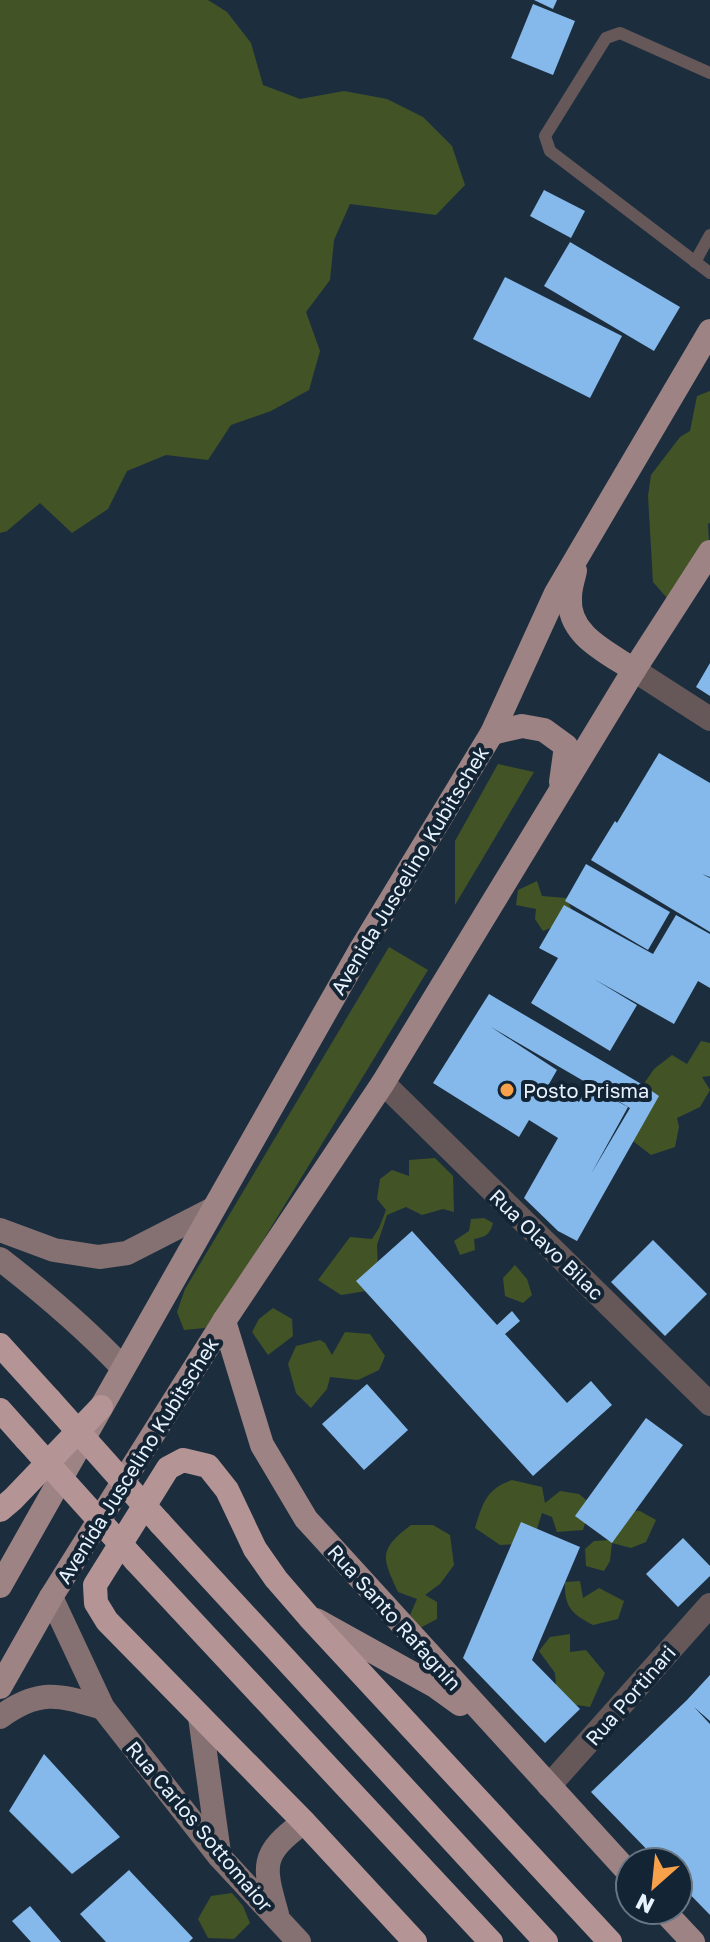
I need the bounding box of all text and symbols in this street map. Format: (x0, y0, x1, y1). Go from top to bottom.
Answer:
street label: Avenida Juscelino Kubitschek (325, 741, 493, 999)
place label: Posto Prisma (523, 1078, 649, 1102)
marker: Posto Prisma (498, 1081, 516, 1099)
street label: Rua Olavo Bilac (485, 1184, 609, 1304)
street label: Avenida Juscelino Kubitschek (51, 1332, 223, 1588)
street label: Rua Santo Rafagnin (323, 1539, 467, 1695)
street label: Rua Portinari (580, 1640, 680, 1750)
street label: Rua Carlos Sottomaior (122, 1736, 278, 1916)
north arrow (614, 1846, 694, 1926)
text: N (631, 1888, 658, 1920)

